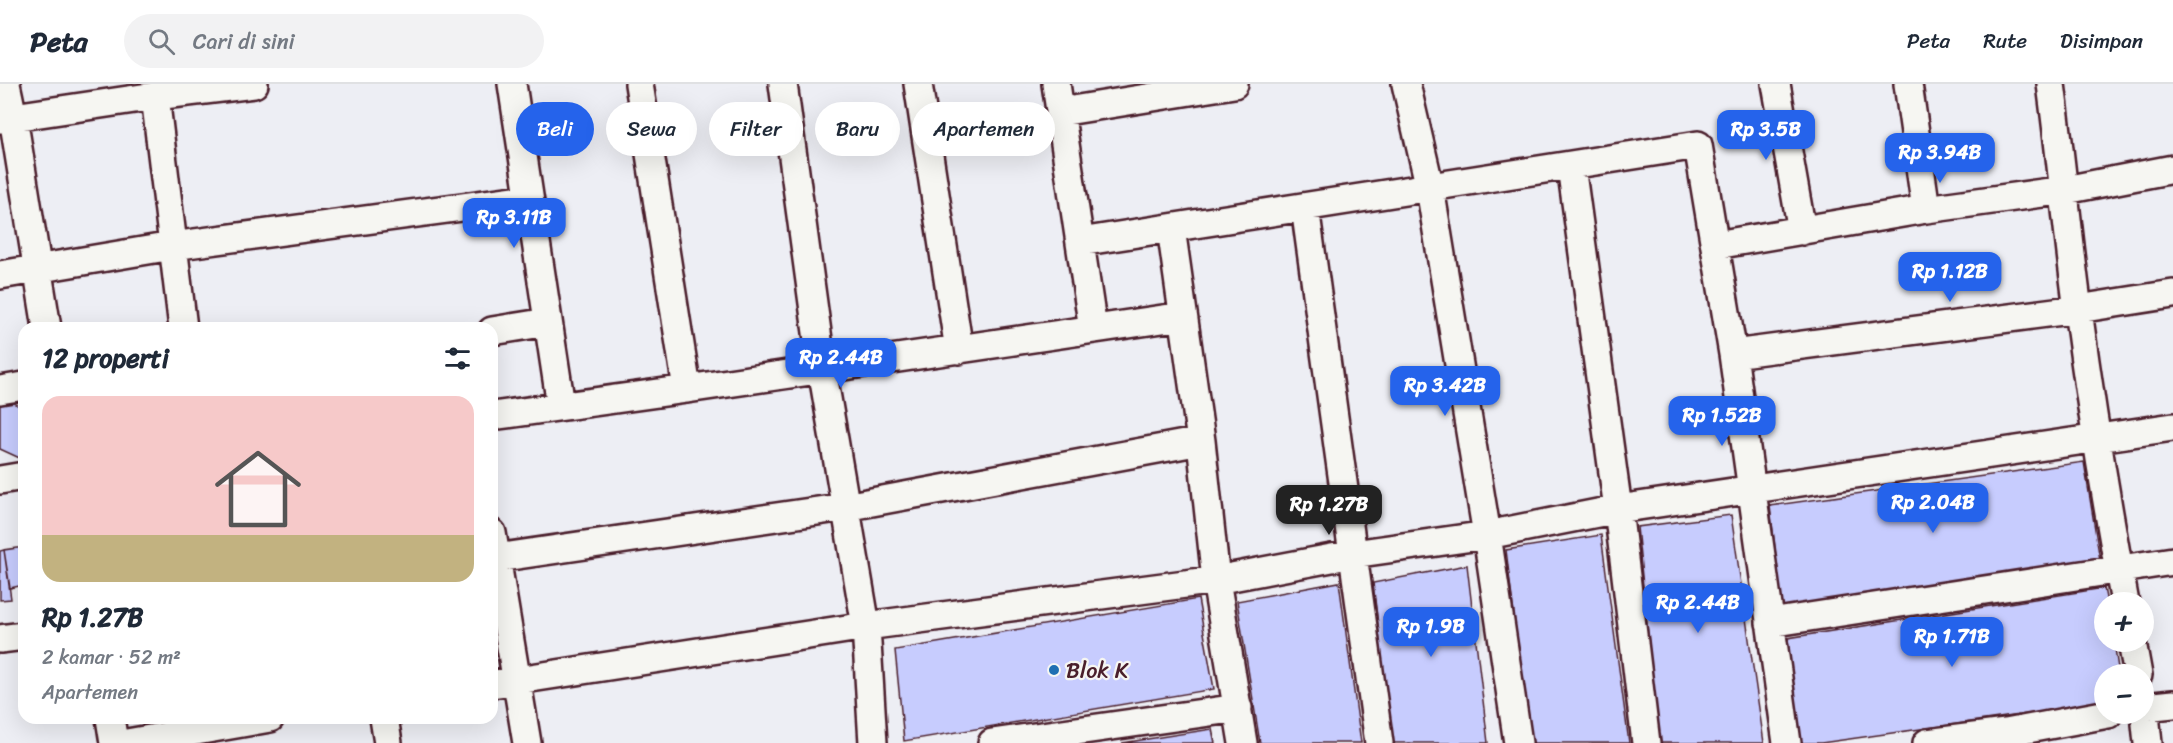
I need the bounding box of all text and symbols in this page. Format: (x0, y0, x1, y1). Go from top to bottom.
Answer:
search box (124, 14, 544, 68)
text: Peta (30, 17, 88, 66)
text: Cari di sini (193, 22, 295, 61)
text: Peta (1907, 22, 1950, 60)
text: Rute (1983, 22, 2027, 60)
text: Disimpan (2060, 22, 2143, 60)
icon: search (145, 25, 178, 58)
chip: Beli (516, 102, 594, 156)
chip: Sewa (606, 102, 697, 156)
chip: Filter (709, 102, 803, 156)
chip: Baru (815, 102, 900, 156)
chip: Apartemen (912, 102, 1055, 156)
pin: Rp 3.5B (1711, 110, 1821, 161)
text: Rp 3.5B (1731, 112, 1801, 147)
pin: Rp 3.94B (1878, 133, 2002, 184)
text: Rp 3.94B (1899, 135, 1981, 170)
pin: Rp 3.11B (452, 198, 576, 249)
text: Rp 3.11B (477, 200, 551, 235)
pin: Rp 1.12B (1888, 252, 2012, 303)
text: Rp 1.12B (1912, 254, 1988, 289)
text: 12 properti (42, 335, 169, 381)
pin: Rp 2.44B (779, 338, 903, 389)
text: Rp 2.44B (799, 340, 883, 375)
icon: filters (441, 342, 474, 375)
pin: Rp 3.42B (1383, 366, 1507, 417)
text: Rp 3.42B (1404, 368, 1486, 403)
pin: Rp 1.52B (1660, 396, 1784, 447)
text: Rp 1.52B (1683, 398, 1761, 433)
icon: home (204, 435, 312, 543)
pin: Rp 2.04B (1871, 483, 1995, 534)
pin: Rp 1.27B (1267, 485, 1391, 536)
text: Rp 2.04B (1891, 485, 1975, 520)
text: Rp 1.27B (1290, 487, 1368, 522)
pin: Rp 2.44B (1636, 583, 1760, 634)
text: Rp 2.44B (1656, 585, 1740, 620)
map controls (2094, 592, 2154, 724)
button: + (2094, 592, 2154, 652)
text: Rp 1.27B (42, 594, 144, 640)
pin: Rp 1.9B (1376, 607, 1486, 658)
text: Rp 1.9B (1397, 609, 1465, 644)
pin: Rp 1.71B (1890, 617, 2014, 668)
text: Rp 1.71B (1914, 619, 1990, 654)
text: 2 kamar · 52 m² (42, 640, 181, 675)
place label: Blok K (1066, 651, 1129, 690)
marker: Blok K (1047, 663, 1061, 677)
button: − (2094, 664, 2154, 724)
text: Apartemen (42, 675, 138, 710)

